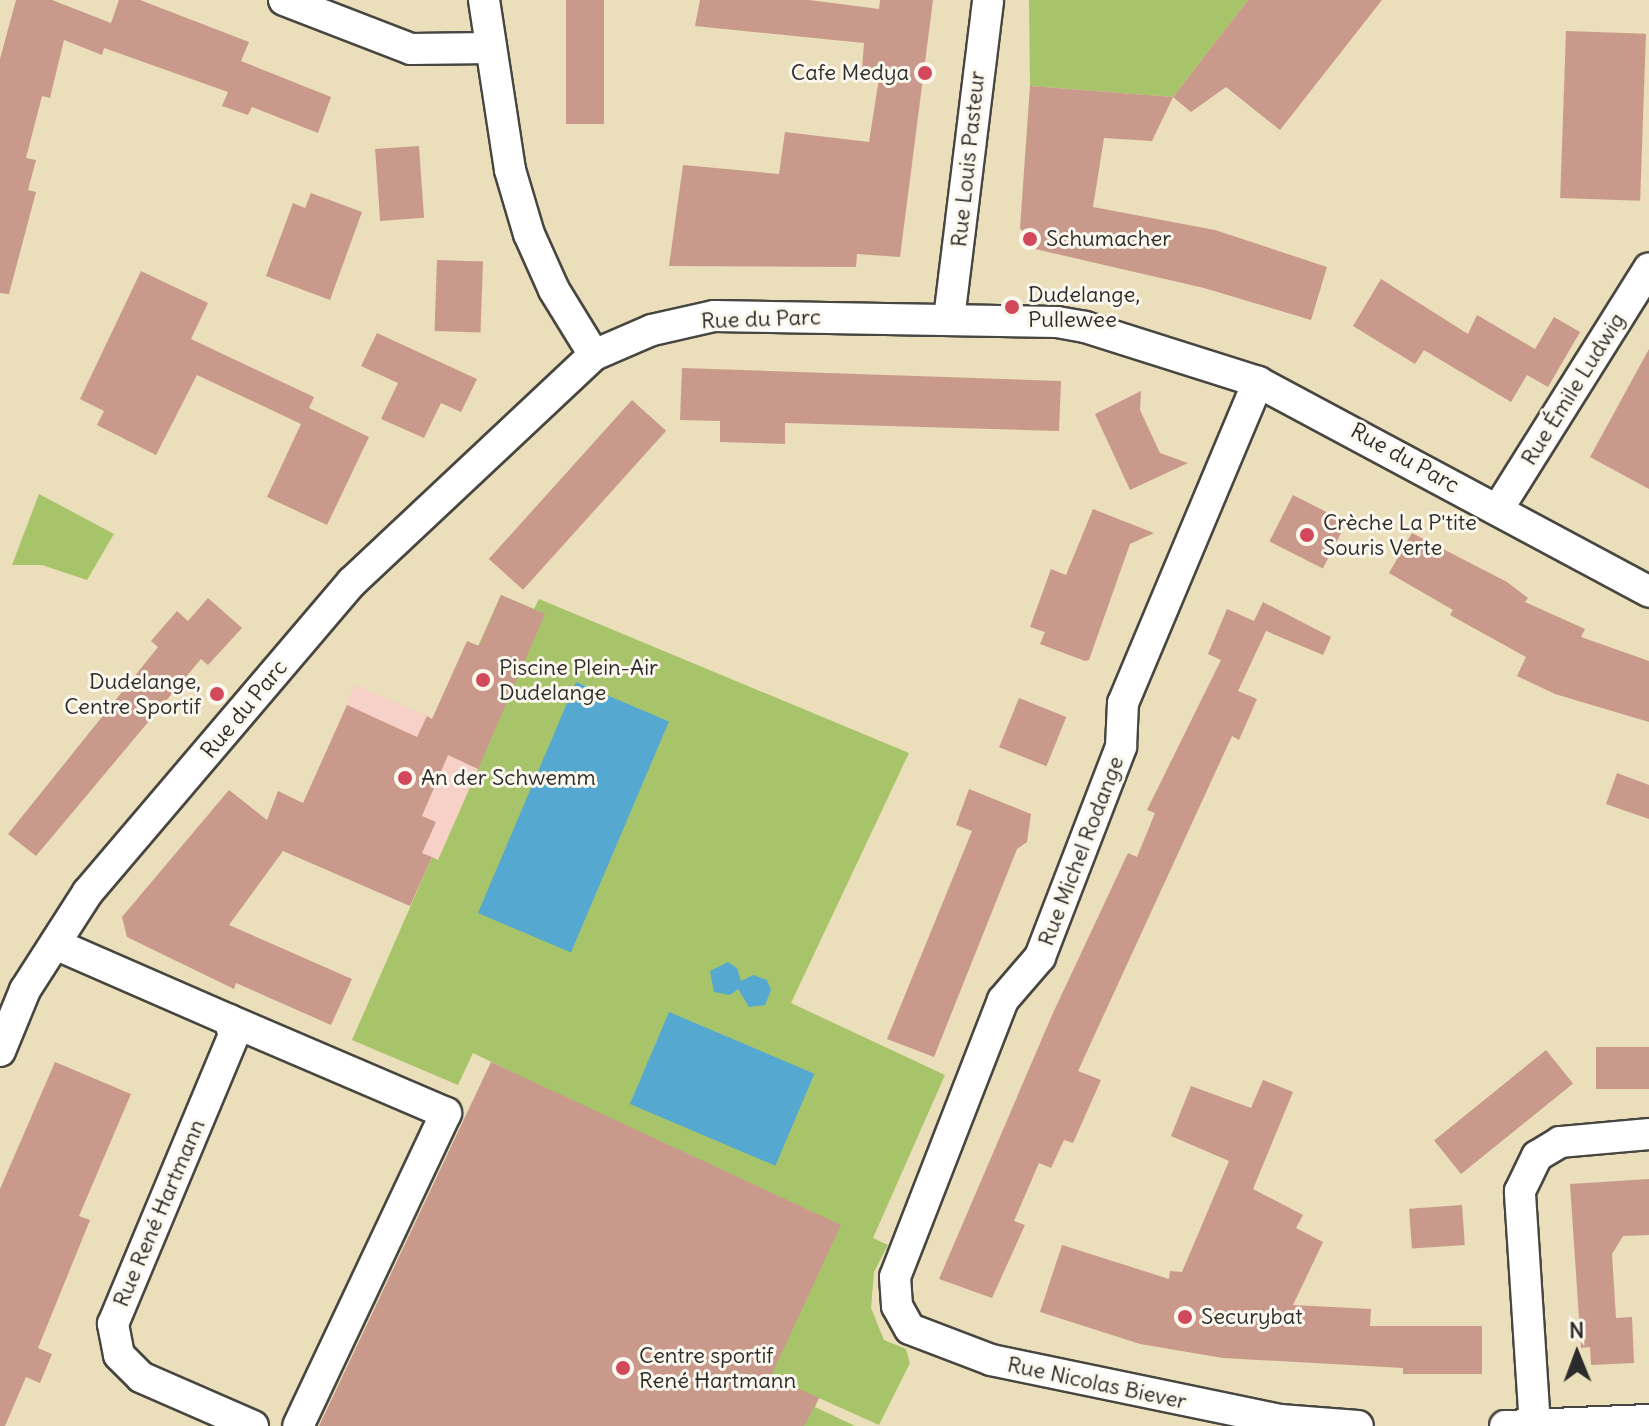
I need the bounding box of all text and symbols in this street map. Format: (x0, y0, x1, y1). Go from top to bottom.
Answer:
place label: Cafe Medya (791, 60, 909, 86)
marker: Cafe Medya (916, 64, 934, 82)
street label: Rue Louis Pasteur (946, 70, 990, 248)
place label: Schumacher (1046, 226, 1171, 252)
marker: Schumacher (1021, 230, 1039, 248)
place label: Dudelange, Pullewee (1028, 281, 1140, 332)
marker: Dudelange, Pullewee (1003, 298, 1021, 316)
street label: Rue du Parc (701, 304, 821, 334)
street label: Rue Émile Ludwig (1516, 308, 1630, 470)
street label: Rue du Parc (1346, 417, 1464, 499)
place label: Crèche La P'tite Souris Verte (1323, 509, 1477, 560)
marker: Crèche La P'tite Souris Verte (1298, 526, 1316, 544)
place label: Piscine Plein-Air Dudelange (499, 654, 658, 706)
street label: Rue du Parc (195, 655, 293, 763)
place label: Dudelange, Centre Sportif (64, 668, 201, 720)
marker: Piscine Plein-Air Dudelange (474, 671, 492, 689)
marker: Dudelange, Centre Sportif (208, 685, 226, 703)
street label: Rue Michel Rodange (1033, 753, 1129, 949)
place label: An der Schwemm (421, 765, 596, 791)
marker: An der Schwemm (396, 769, 414, 787)
street label: Rue René Hartmann (108, 1115, 210, 1311)
place label: Securybat (1201, 1304, 1303, 1330)
marker: Securybat (1176, 1308, 1194, 1326)
north arrow (1537, 1314, 1617, 1394)
text: N (1569, 1316, 1584, 1344)
place label: Centre sportif René Hartmann (639, 1342, 796, 1394)
street label: Rue Nicolas Biever (1005, 1351, 1189, 1415)
marker: Centre sportif René Hartmann (614, 1359, 632, 1377)

